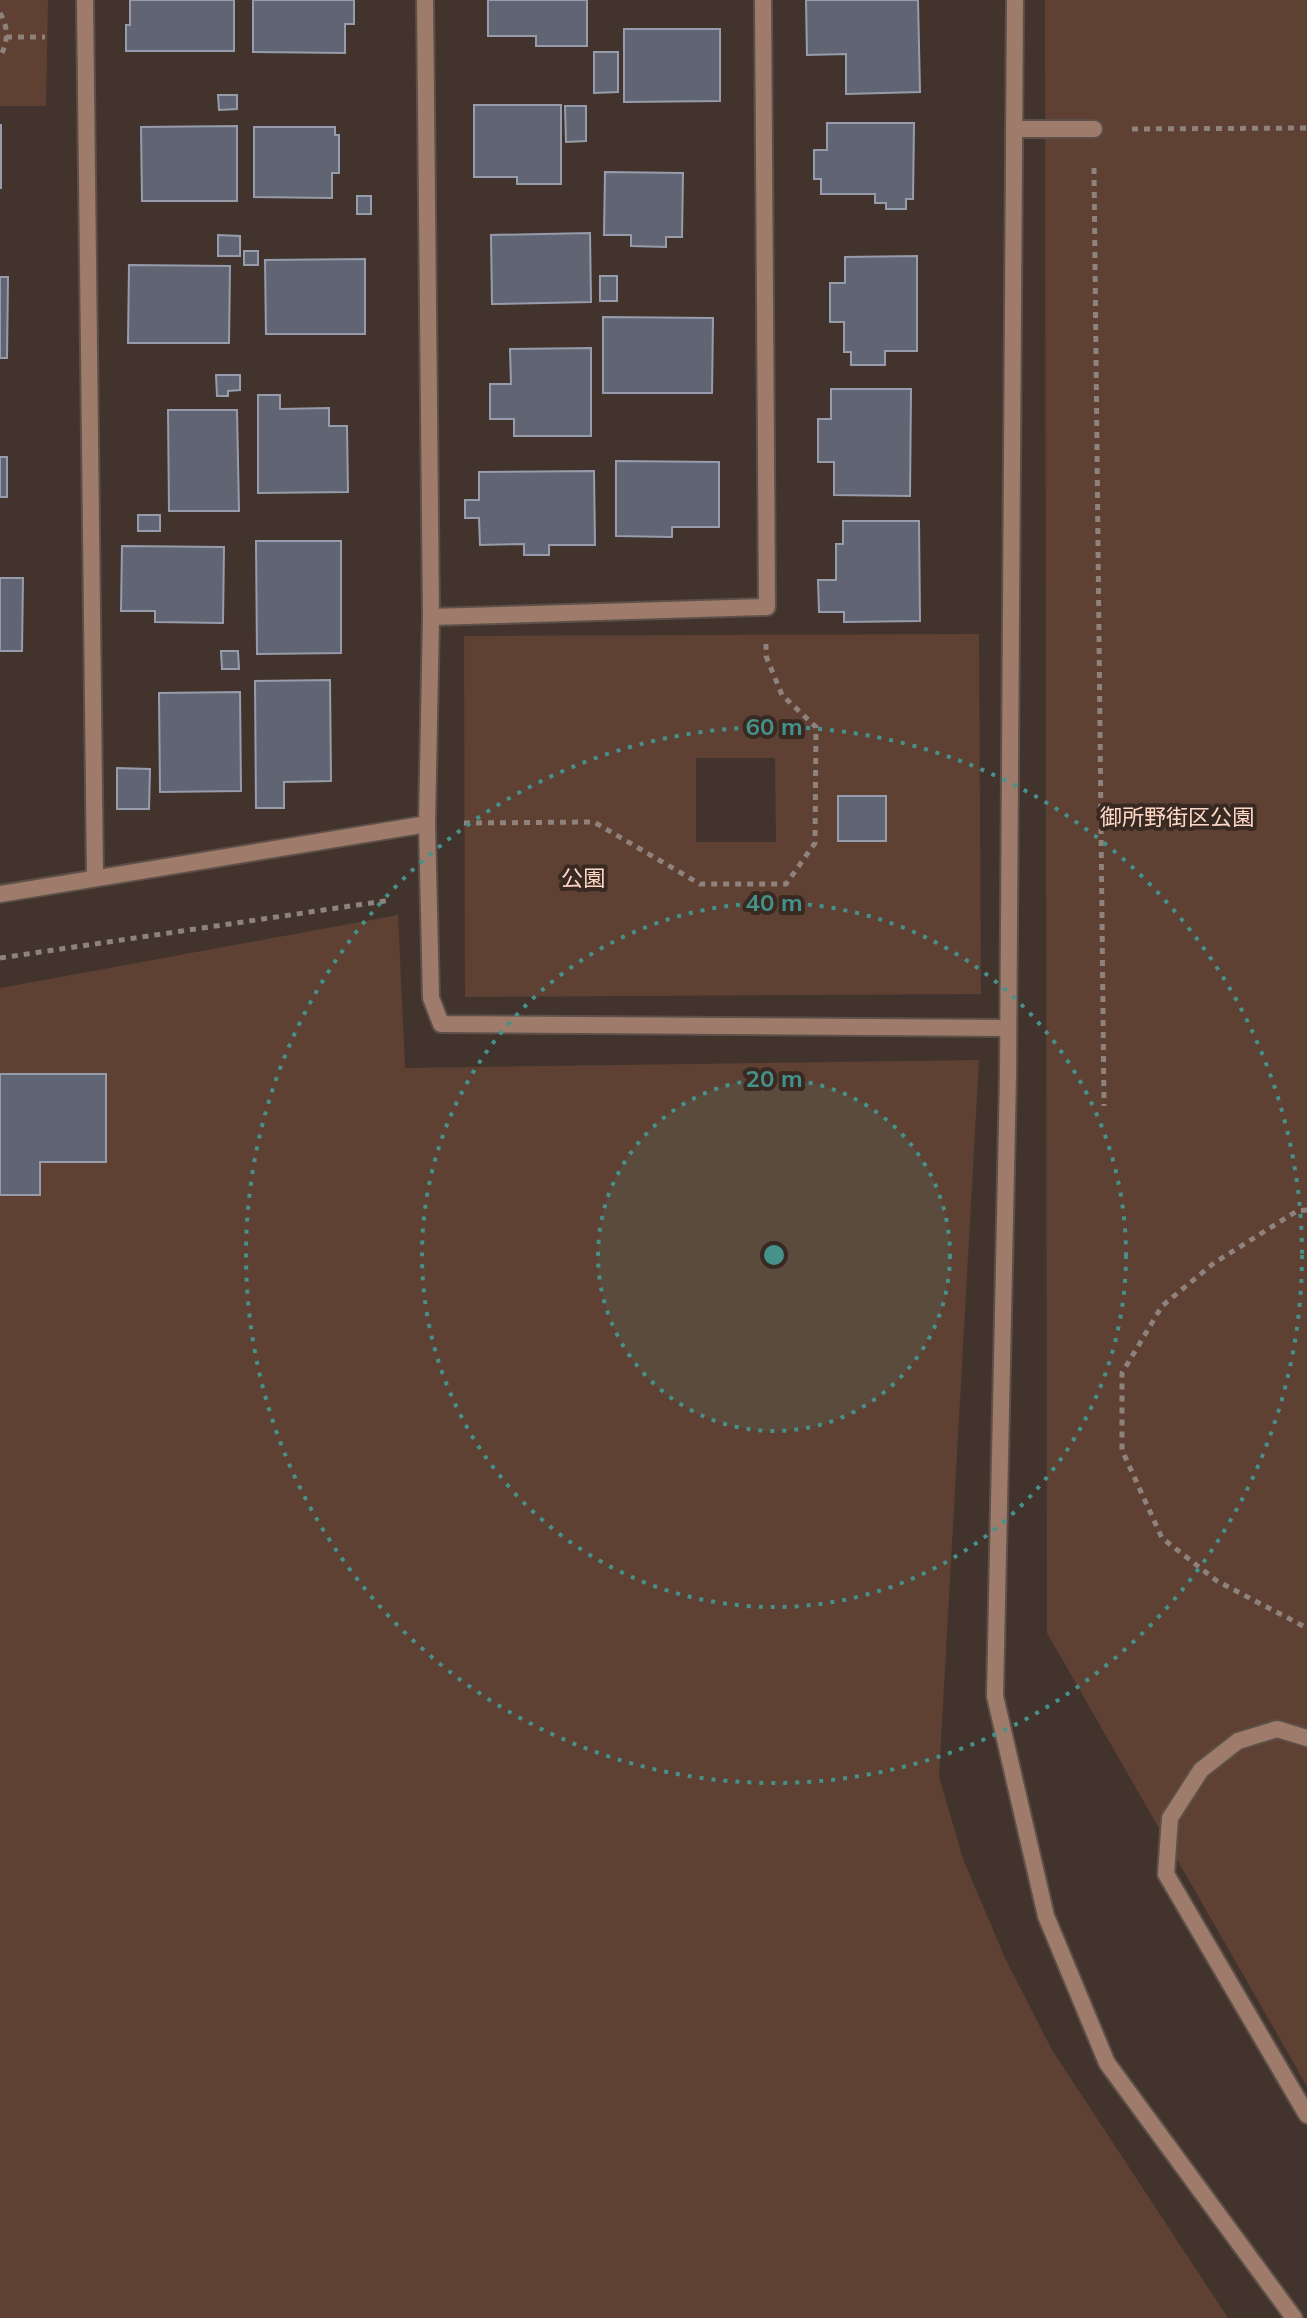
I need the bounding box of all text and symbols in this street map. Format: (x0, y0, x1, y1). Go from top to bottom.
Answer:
text: 60 m (746, 711, 802, 741)
park label: 御所野街区公園 (1100, 803, 1254, 831)
park label: 公園 (561, 864, 605, 892)
text: 40 m (746, 887, 802, 917)
text: 20 m (746, 1063, 802, 1093)
centre of rings (760, 1241, 788, 1269)

